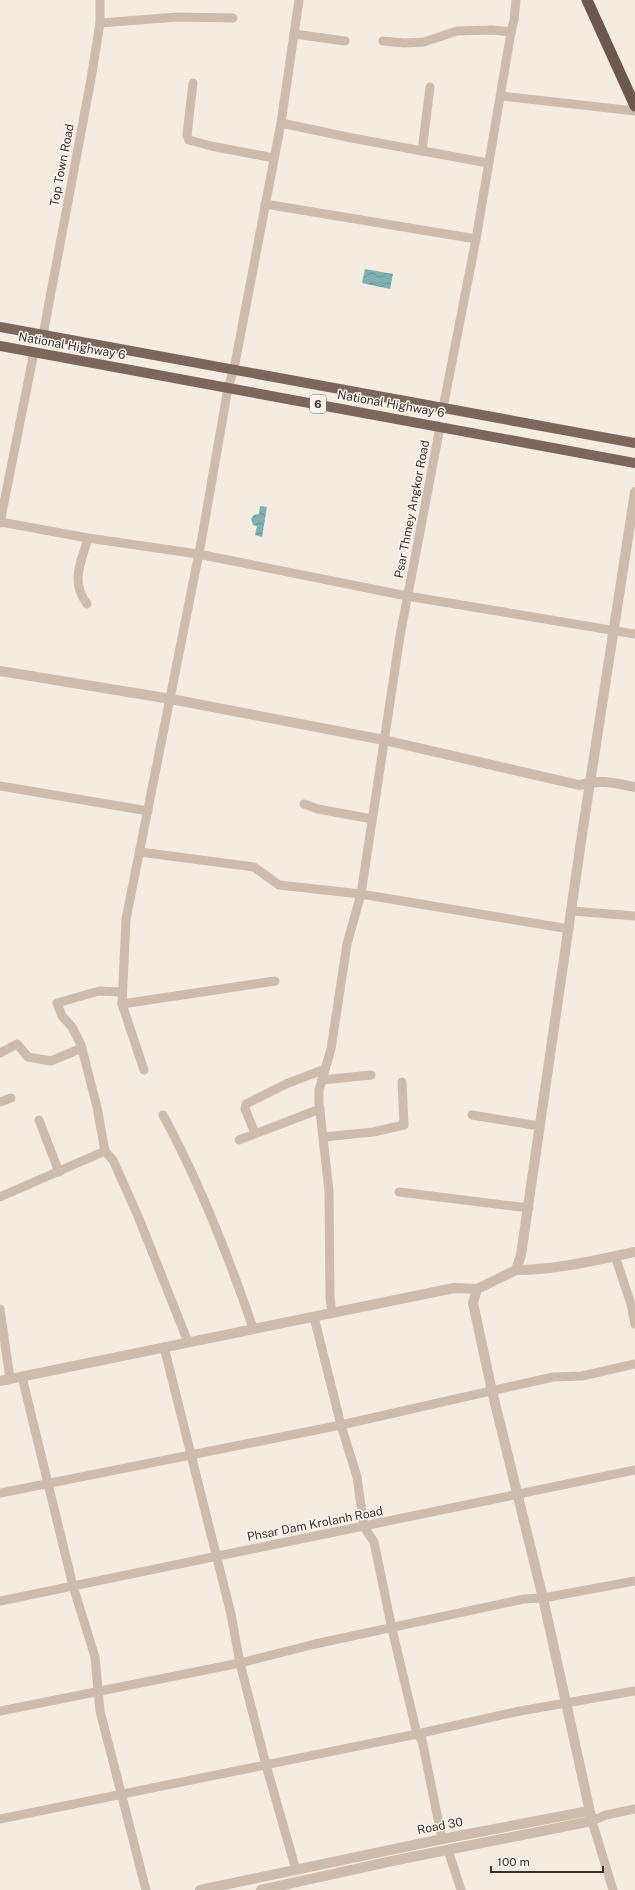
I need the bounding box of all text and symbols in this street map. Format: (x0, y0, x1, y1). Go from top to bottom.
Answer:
street label: Top Town Road (47, 123, 77, 207)
street label: National Highway 6 (17, 330, 127, 362)
street label: National Highway 6 (336, 388, 446, 420)
road number: 6 (310, 395, 326, 413)
street label: Psar Thmey Angkor Road (392, 439, 432, 579)
street label: Phsar Dam Krolanh Road (246, 1504, 384, 1544)
street label: Road 30 (416, 1815, 464, 1837)
scale bar (491, 1848, 603, 1874)
text: 100 m (497, 1855, 530, 1869)

